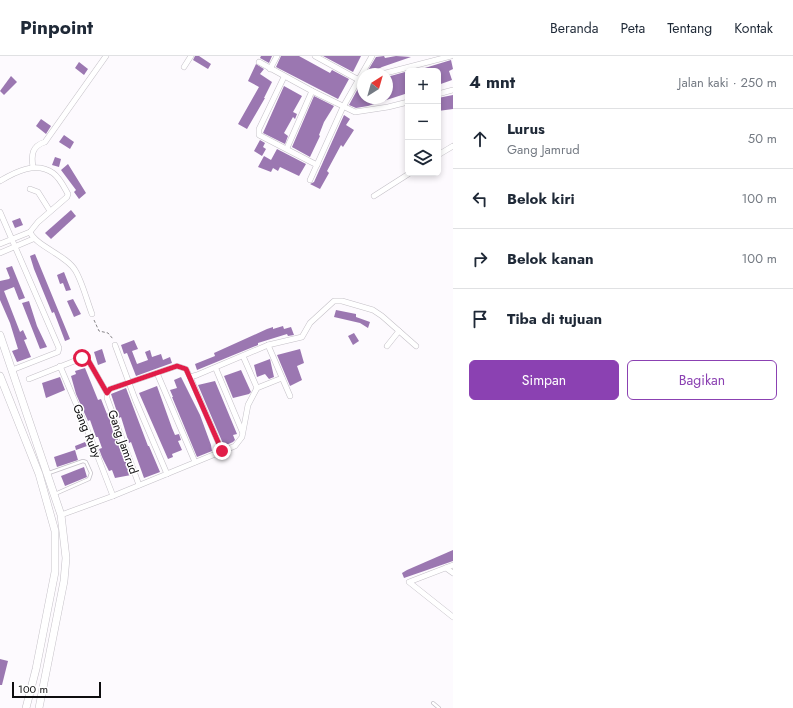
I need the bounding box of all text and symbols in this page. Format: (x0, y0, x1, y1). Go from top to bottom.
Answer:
text: Pinpoint (20, 14, 93, 41)
text: Beranda (550, 18, 599, 38)
text: Peta (621, 18, 645, 38)
text: Tentang (667, 18, 712, 38)
text: Kontak (734, 18, 773, 38)
north arrow (357, 68, 393, 104)
map controls (405, 68, 441, 176)
button: + (405, 68, 441, 104)
text: 4 mnt (469, 70, 515, 94)
text: Jalan kaki · 250 m (678, 73, 777, 92)
button: − (405, 104, 441, 140)
text: Lurus (507, 118, 545, 140)
icon: ahead (469, 128, 491, 150)
text: 50 m (748, 129, 777, 148)
button: layers (405, 140, 441, 176)
text: Gang Jamrud (507, 140, 580, 159)
icon: left (469, 188, 491, 210)
text: Belok kiri (507, 188, 575, 210)
text: 100 m (742, 189, 777, 208)
icon: right (469, 248, 491, 270)
text: Belok kanan (507, 248, 594, 270)
text: 100 m (742, 249, 777, 268)
icon: arrive (469, 308, 491, 330)
text: Tiba di tujuan (507, 308, 602, 330)
route start (73, 349, 91, 367)
button: Simpan (469, 360, 619, 400)
button: Bagikan (627, 360, 777, 400)
street label: Gang Ruby (68, 401, 106, 461)
street label: Gang Jamrud (103, 407, 143, 477)
route end (213, 442, 231, 460)
scale bar (12, 680, 101, 699)
text: 100 m (18, 681, 48, 697)

